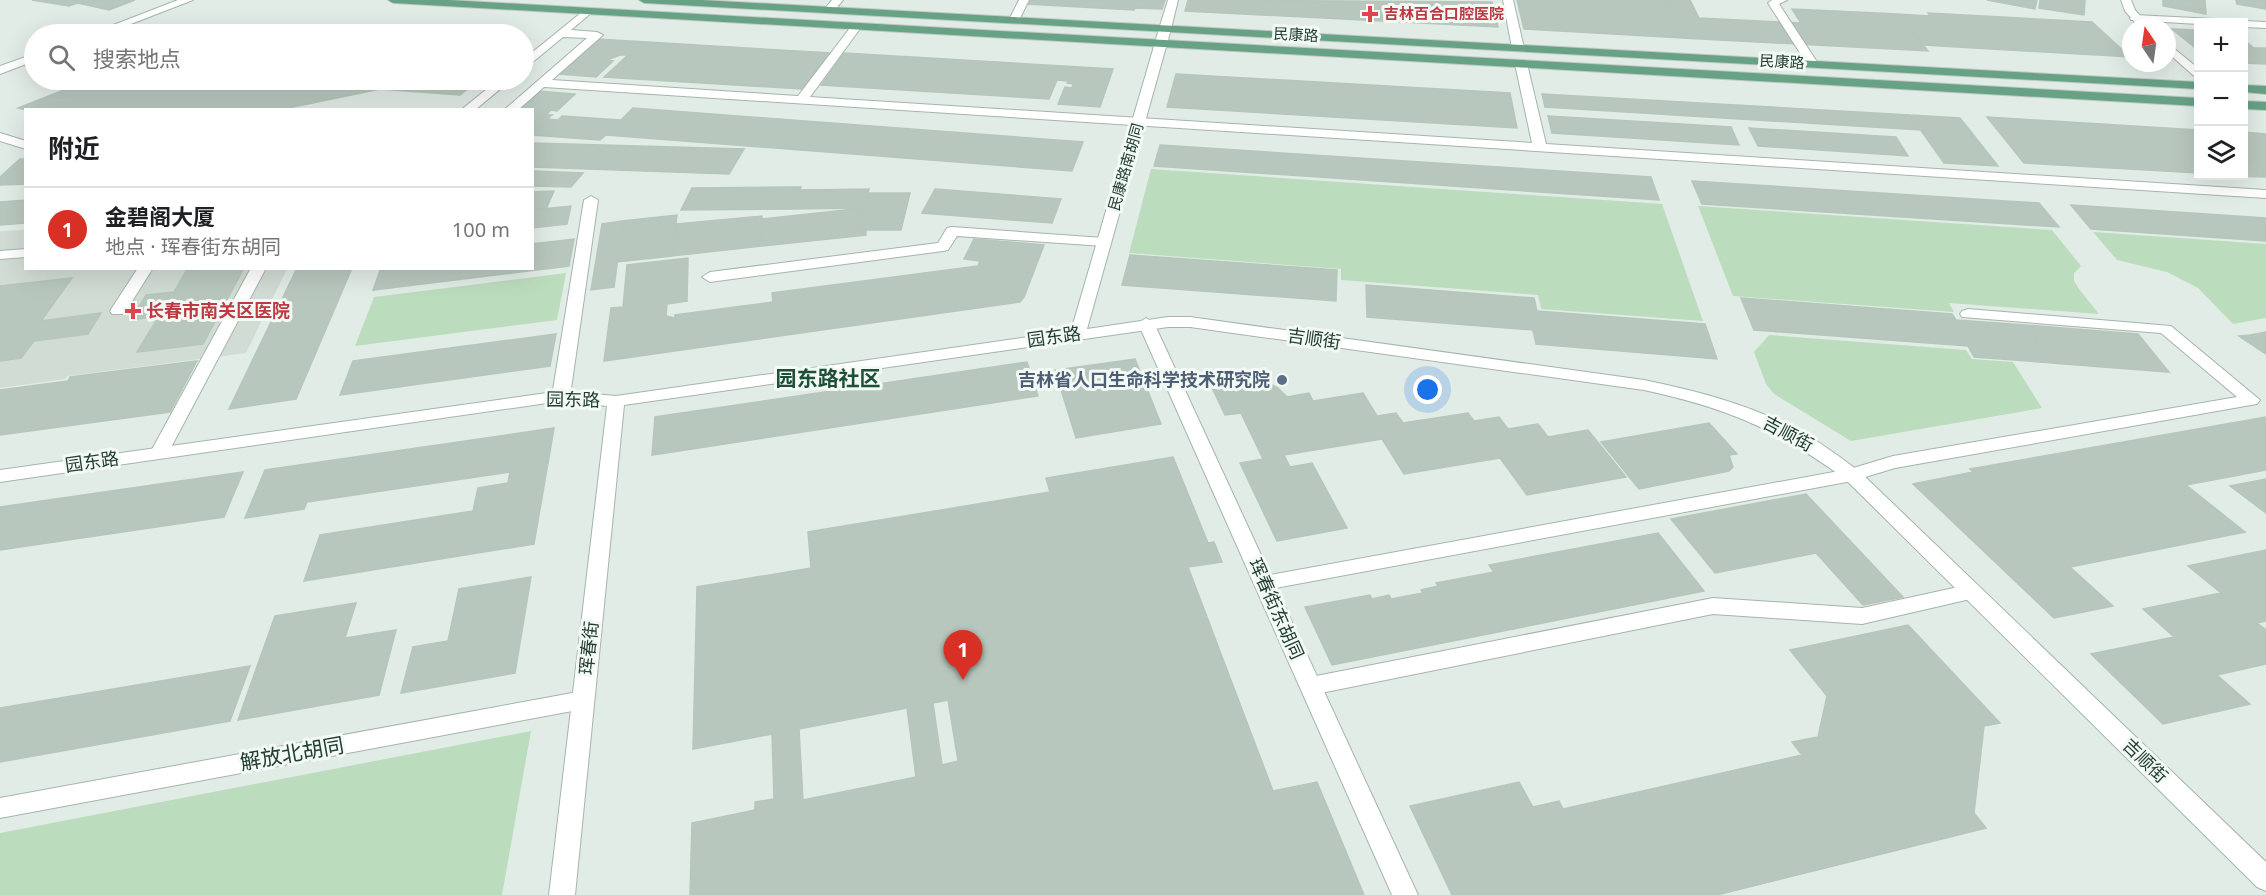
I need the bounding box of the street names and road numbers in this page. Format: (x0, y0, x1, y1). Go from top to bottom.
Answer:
street label: 民康路 (1273, 23, 1319, 45)
street label: 民康路 (1759, 50, 1805, 72)
street label: 民康路南胡同 (1103, 121, 1147, 213)
street label: 园东路 (1025, 320, 1082, 352)
street label: 吉顺街 (1286, 322, 1343, 354)
street label: 园东路 (546, 387, 600, 411)
street label: 吉顺街 (1759, 410, 1818, 456)
street label: 园东路 (63, 445, 120, 477)
street label: 珲春街东胡同 (1244, 554, 1310, 663)
street label: 珲春街 (573, 620, 603, 676)
street label: 解放北胡同 (238, 730, 346, 776)
street label: 吉顺街 (2118, 733, 2173, 788)

